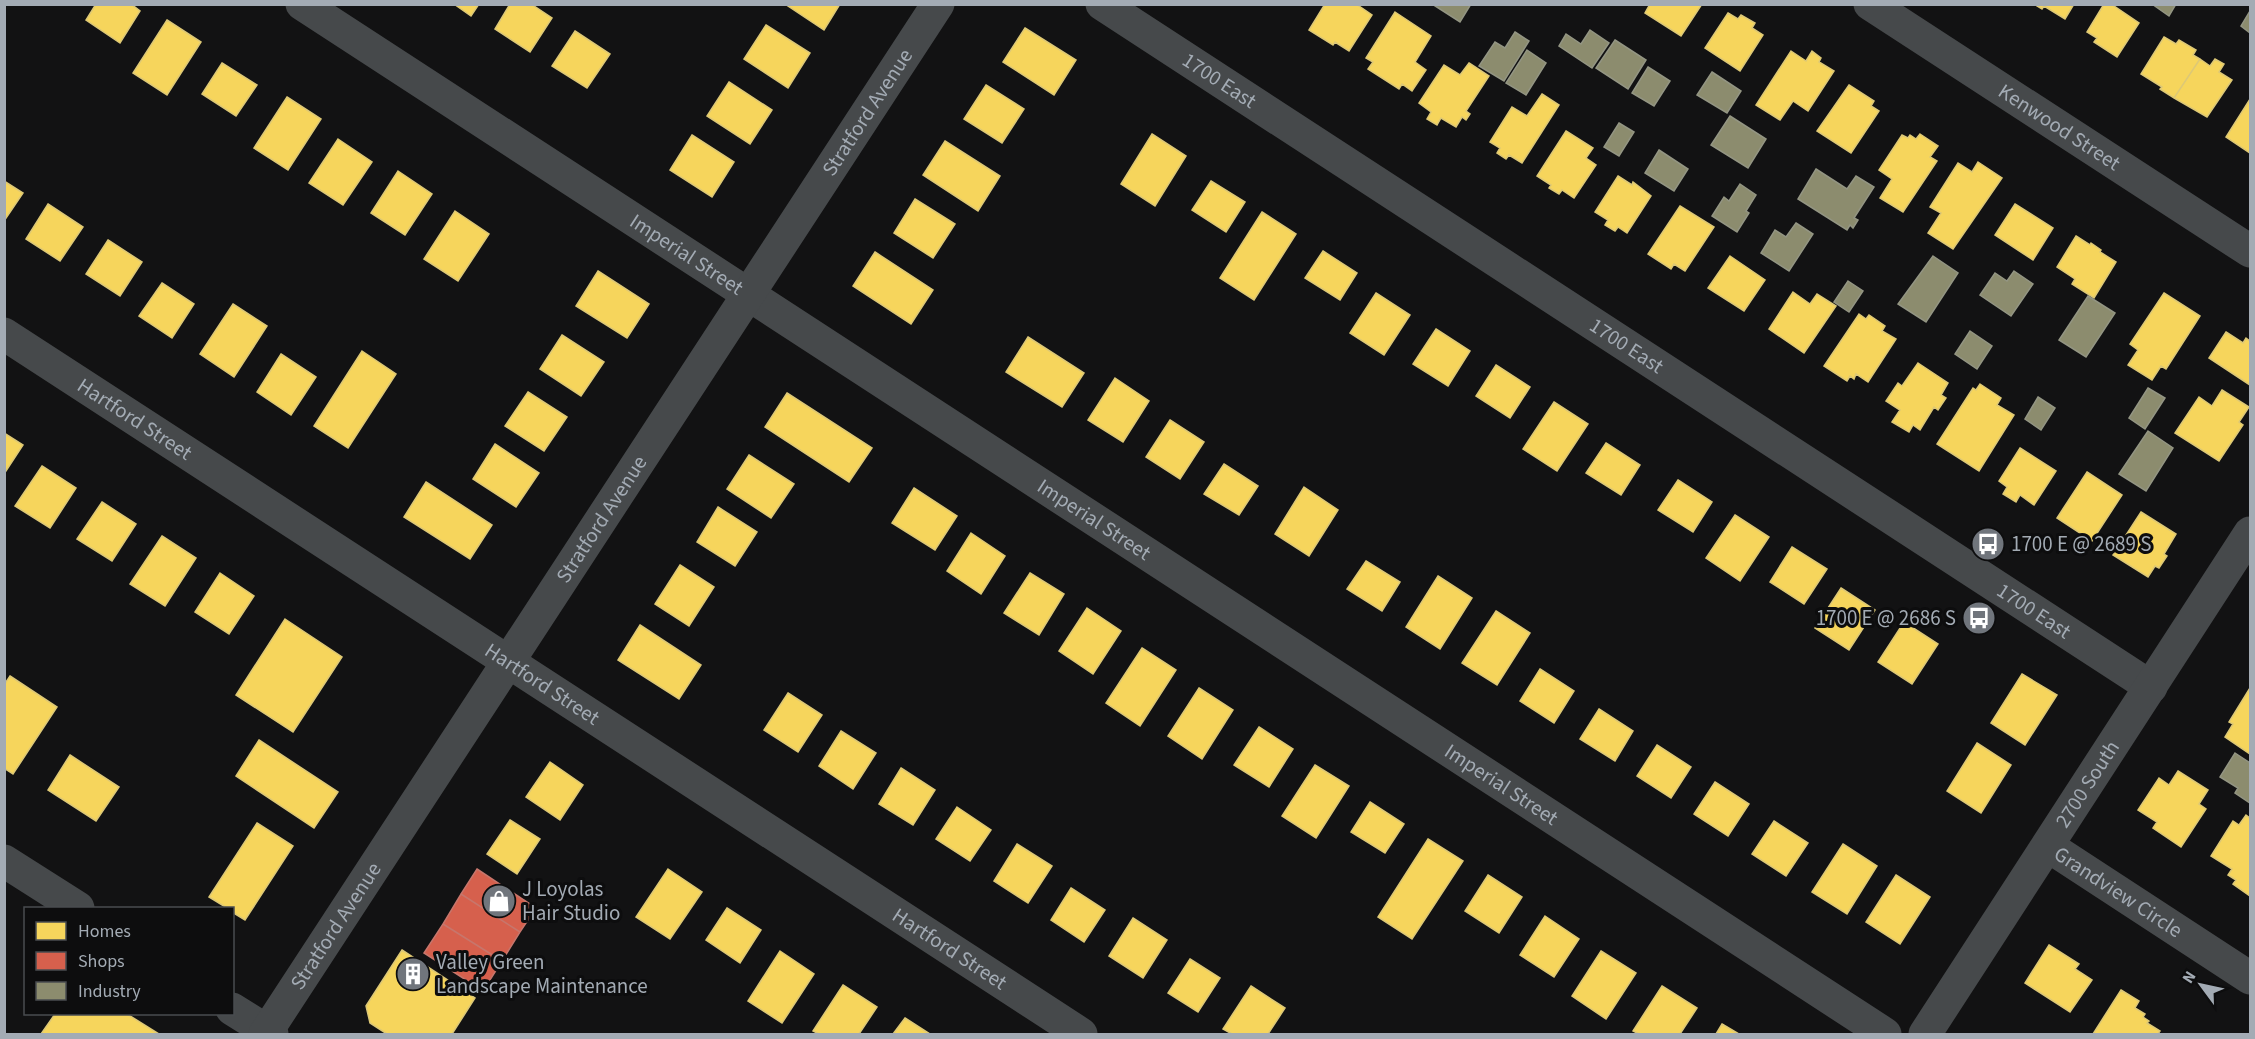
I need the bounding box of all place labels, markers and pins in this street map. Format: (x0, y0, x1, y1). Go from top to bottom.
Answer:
bus stop icon: 1700 E @ 2689 S (1970, 526, 2006, 562)
place label: 1700 E @ 2689 S (2011, 529, 2151, 559)
bus stop icon: 1700 E @ 2686 S (1961, 600, 1997, 636)
place label: 1700 E @ 2686 S (1816, 603, 1956, 633)
place label: J Loyolas Hair Studio (522, 874, 620, 928)
shop icon: J Loyolas Hair Studio (481, 883, 517, 919)
place label: Valley Green Landscape Maintenance (436, 947, 648, 1001)
building icon: Valley Green Landscape Maintenance (395, 956, 431, 992)

